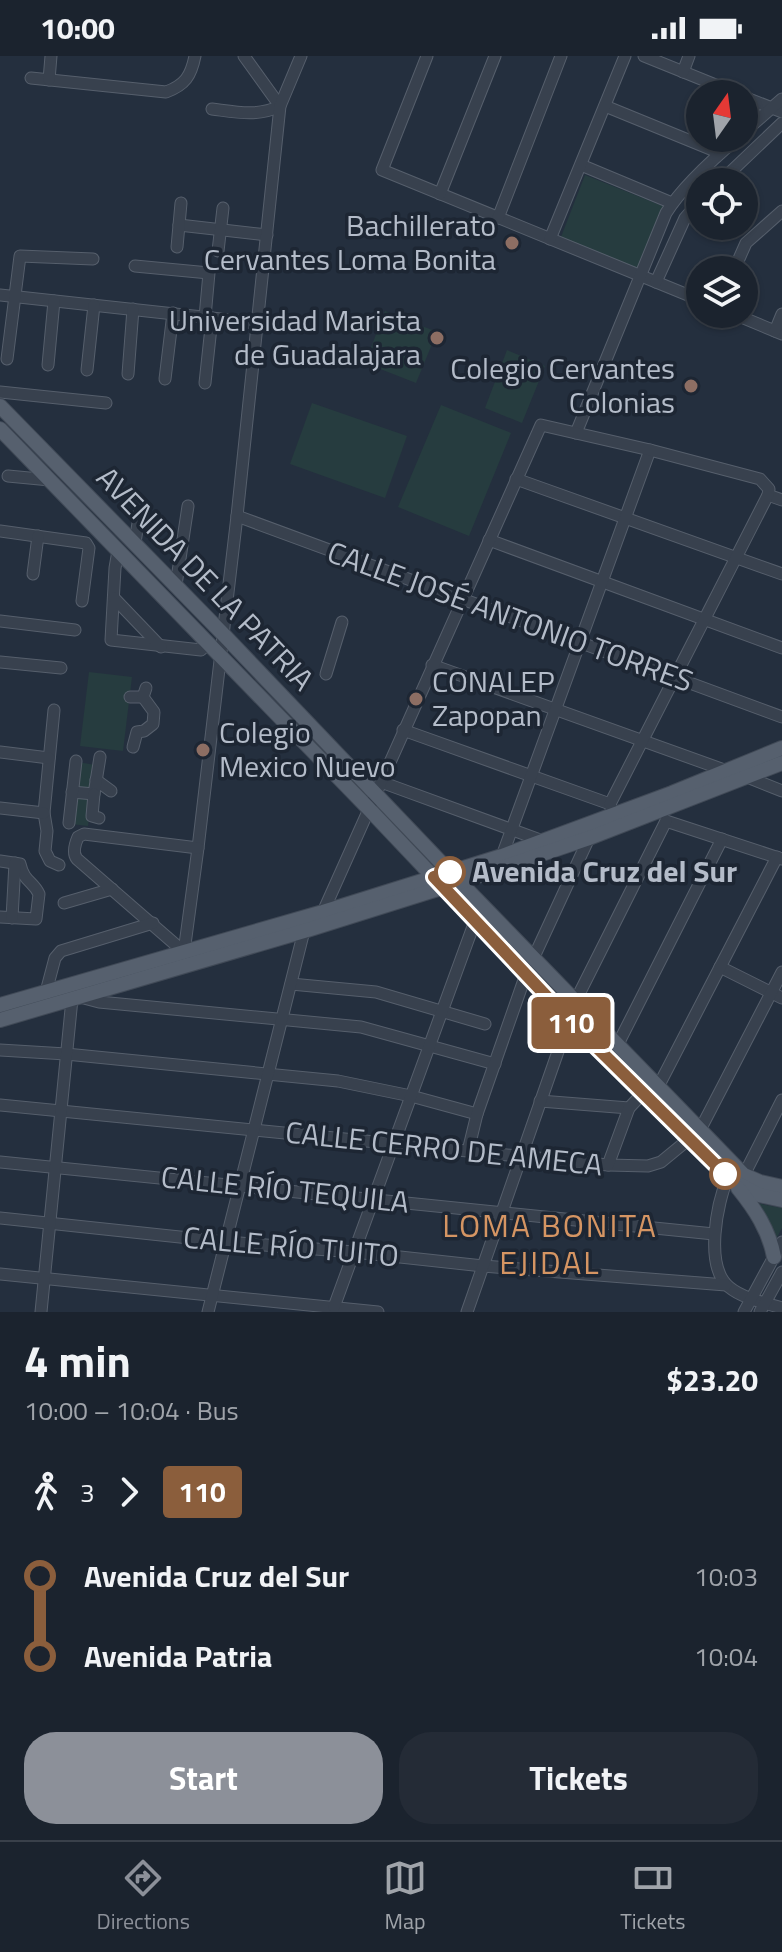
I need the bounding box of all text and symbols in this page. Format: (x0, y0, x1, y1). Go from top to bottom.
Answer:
text: 10:00 (40, 5, 115, 51)
north arrow (686, 80, 758, 152)
map controls (686, 80, 758, 328)
button: locate (686, 168, 758, 240)
place label: Bachillerato Cervantes Loma Bonita (204, 202, 496, 282)
marker: Bachillerato Cervantes Loma Bonita (503, 234, 521, 252)
button: layers (686, 256, 758, 328)
place label: Universidad Marista de Guadalajara (169, 297, 421, 377)
marker: Universidad Marista de Guadalajara (428, 329, 446, 347)
place label: Colegio Cervantes Colonias (450, 345, 675, 425)
marker: Colegio Cervantes Colonias (682, 377, 700, 395)
street label: AVENIDA DE LA PATRIA (86, 456, 325, 701)
street label: CALLE JOSÉ ANTONIO TORRES (321, 528, 700, 704)
place label: CONALEP Zapopan (432, 658, 555, 738)
marker: CONALEP Zapopan (407, 690, 425, 708)
place label: Colegio Mexico Nuevo (219, 709, 396, 789)
marker: Colegio Mexico Nuevo (194, 741, 212, 759)
place label: Avenida Cruz del Sur (472, 848, 737, 894)
marker: Avenida Cruz del Sur (435, 857, 465, 887)
line badge: 110 (525, 997, 617, 1049)
text: 110 (547, 1001, 595, 1044)
street label: CALLE CERRO DE AMECA (283, 1108, 605, 1188)
street label: CALLE RÍO TEQUILA (159, 1153, 412, 1225)
unlabelled marker (710, 1159, 740, 1189)
district label: LOMA BONITA EJIDAL (442, 1201, 658, 1286)
street label: CALLE RÍO TUITO (182, 1214, 401, 1278)
text: 4 min (24, 1327, 131, 1394)
text: $23.20 (666, 1357, 758, 1403)
text: 10:00 – 10:04 · Bus (24, 1391, 239, 1430)
icon: walk (24, 1470, 68, 1514)
icon: forward (107, 1470, 151, 1514)
text: 110 (179, 1470, 226, 1513)
text: 3 (80, 1473, 95, 1512)
text: Avenida Cruz del Sur (84, 1553, 349, 1599)
text: 10:03 (694, 1557, 758, 1596)
text: Avenida Patria (84, 1633, 272, 1679)
text: 10:04 (694, 1637, 758, 1676)
button: Start (24, 1732, 383, 1824)
button: Tickets (399, 1732, 758, 1824)
tab: Directions (97, 1856, 190, 1938)
tab: Map (383, 1856, 427, 1938)
tab: Tickets (620, 1856, 685, 1938)

